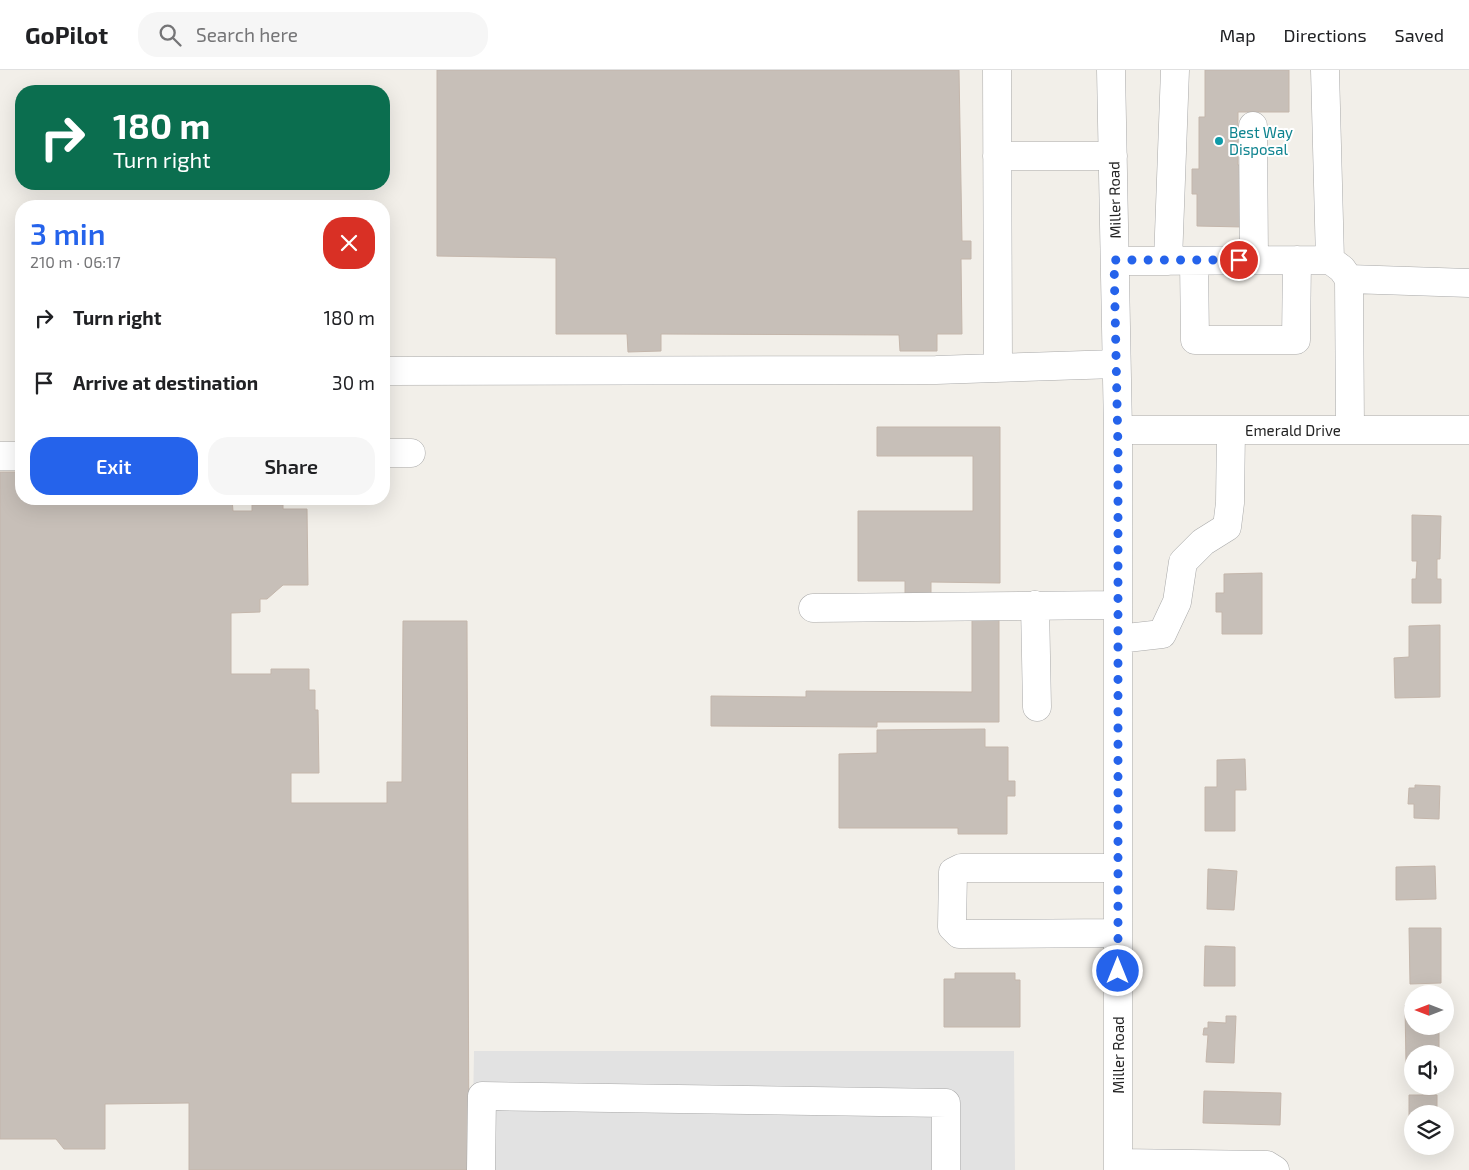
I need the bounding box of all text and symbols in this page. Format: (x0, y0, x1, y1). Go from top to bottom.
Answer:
search box (138, 12, 488, 57)
text: GoPilot (25, 20, 108, 49)
icon: search (156, 21, 184, 49)
text: Search here (196, 23, 298, 46)
text: Map (1219, 24, 1256, 46)
text: Directions (1284, 24, 1367, 46)
text: Saved (1395, 24, 1444, 46)
text: 180 m (113, 104, 210, 146)
icon: right (30, 105, 95, 170)
place label: Best Way Disposal (1229, 123, 1293, 158)
marker: Best Way Disposal (1213, 135, 1225, 147)
text: Turn right (113, 146, 211, 172)
street label: Miller Road (1104, 161, 1124, 239)
text: 3 min (30, 215, 106, 251)
button: close (323, 217, 375, 269)
pin (1218, 239, 1260, 281)
icon: arrive (1225, 246, 1253, 274)
text: 210 m · 06:17 (30, 252, 121, 271)
icon: right (30, 304, 58, 332)
text: Turn right (73, 306, 161, 329)
text: 180 m (324, 306, 375, 329)
icon: arrive (30, 369, 58, 397)
text: Arrive at destination (73, 371, 258, 394)
text: 30 m (332, 371, 375, 394)
street label: Emerald Drive (1245, 421, 1341, 439)
button: Exit (30, 437, 198, 495)
button: Share (208, 437, 375, 495)
position arrow (1091, 944, 1143, 996)
north arrow (1404, 985, 1454, 1035)
map controls (1404, 985, 1454, 1155)
street label: Miller Road (1109, 1016, 1127, 1094)
button: sound (1404, 1045, 1454, 1095)
button: layers (1404, 1105, 1454, 1155)

